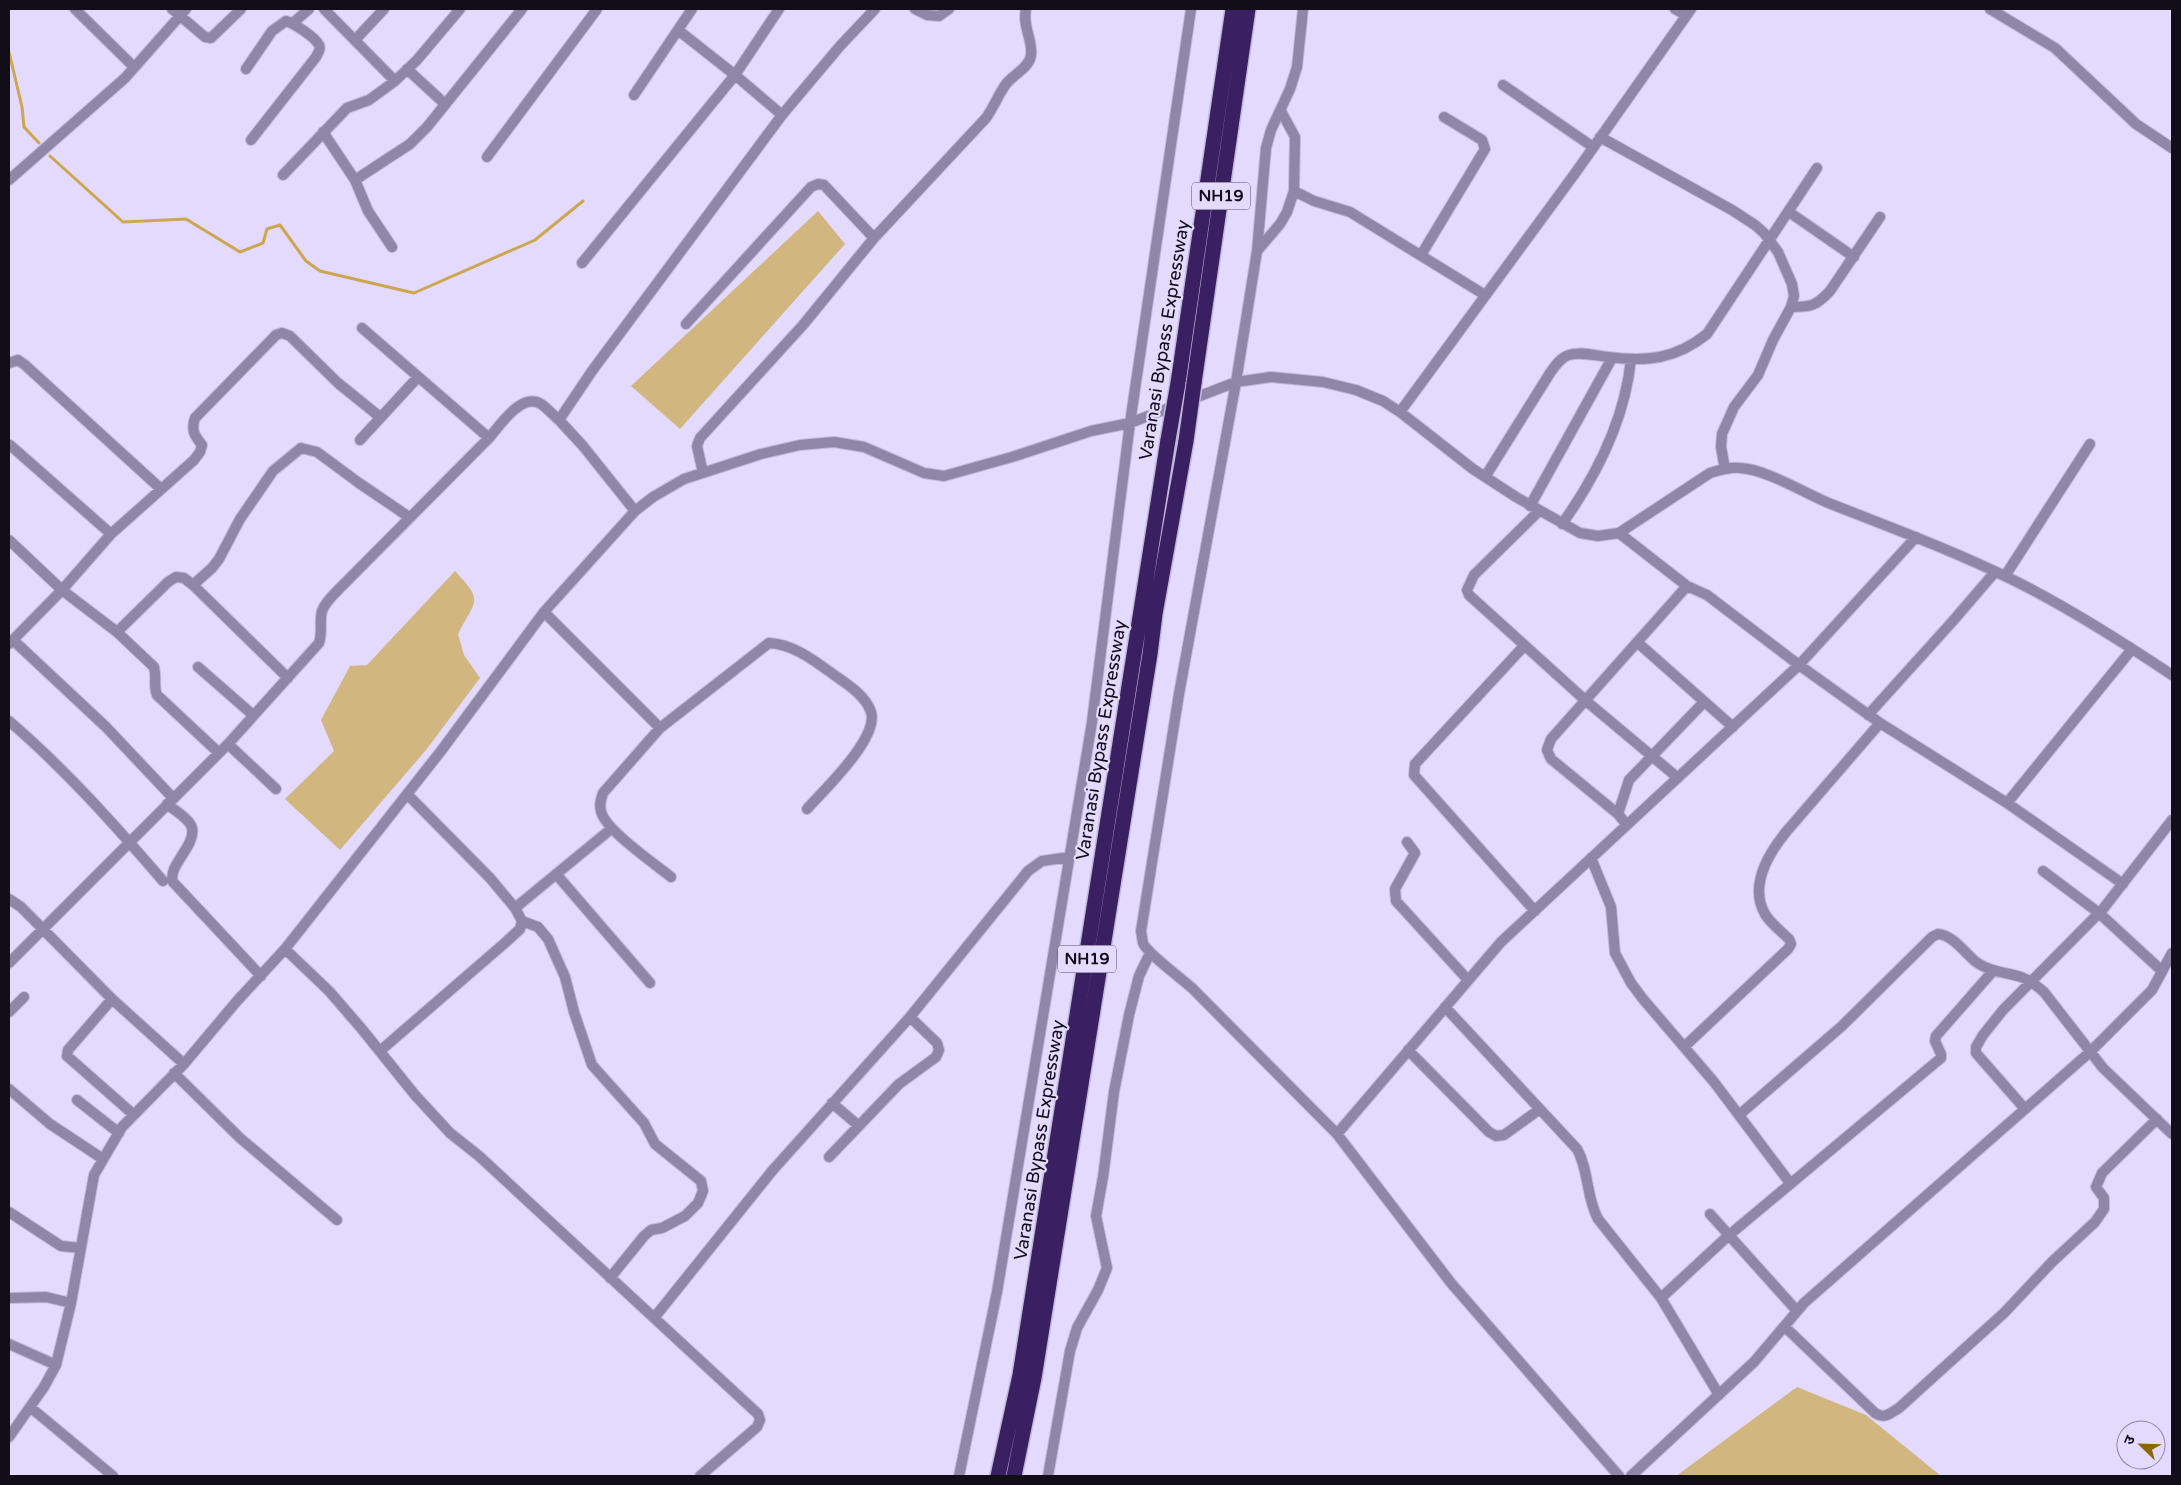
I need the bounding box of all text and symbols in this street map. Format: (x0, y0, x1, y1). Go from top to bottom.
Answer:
road number: NH19 (1192, 182, 1250, 210)
street label: Varanasi Bypass Expressway (1134, 218, 1194, 462)
street label: Varanasi Bypass Expressway (1071, 618, 1131, 862)
road number: NH19 (1058, 946, 1116, 972)
street label: Varanasi Bypass Expressway (1009, 1018, 1069, 1262)
north arrow (2116, 1420, 2166, 1470)
text: उ (2120, 1432, 2139, 1447)

